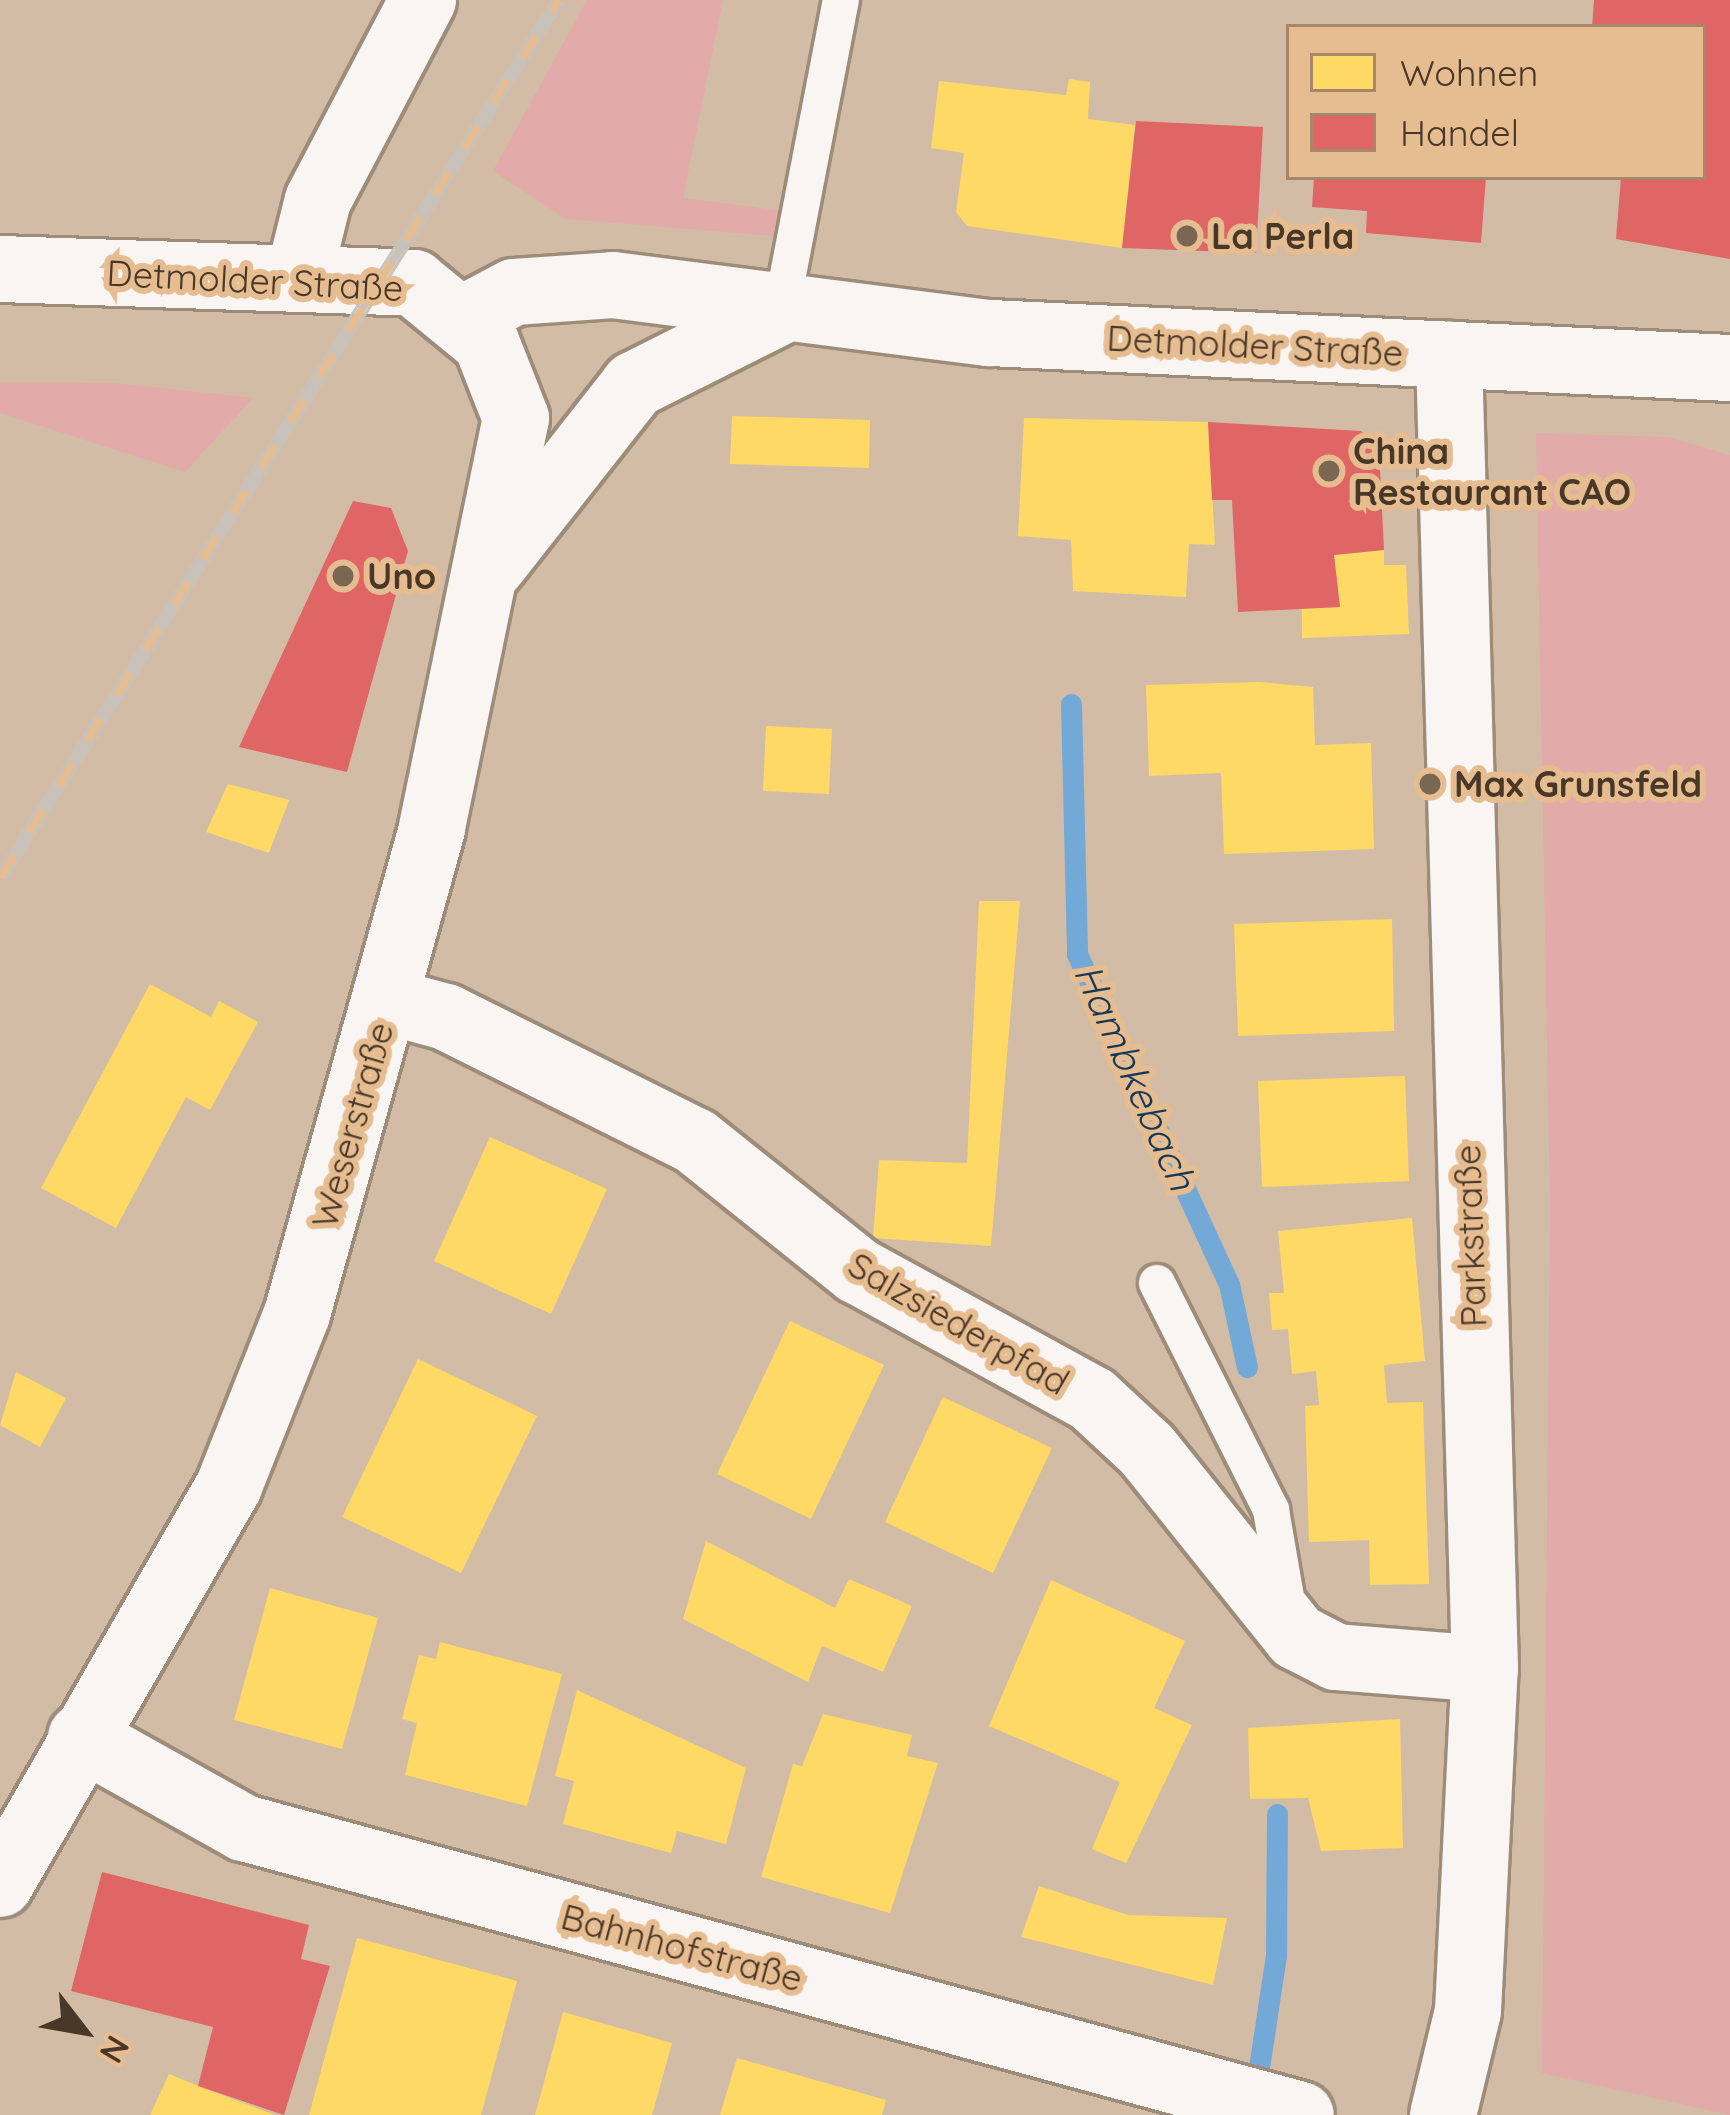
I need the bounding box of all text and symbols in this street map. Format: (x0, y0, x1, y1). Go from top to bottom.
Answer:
legend (1286, 24, 1706, 180)
text: Wohnen (1400, 50, 1538, 95)
text: Handel (1400, 110, 1519, 155)
place label: La Perla (1211, 214, 1354, 258)
marker: La Perla (1174, 223, 1200, 249)
street label: Detmolder Straße (106, 251, 404, 309)
street label: Detmolder Straße (1106, 316, 1404, 374)
place label: China Restaurant CAO (1353, 428, 1631, 513)
marker: China Restaurant CAO (1316, 458, 1342, 484)
place label: Uno (367, 554, 436, 598)
marker: Uno (330, 563, 356, 589)
place label: Max Grunsfeld (1454, 762, 1702, 806)
marker: Max Grunsfeld (1417, 771, 1443, 797)
water label: Hambkebach (1064, 957, 1206, 1197)
street label: Weserstraße (302, 1017, 402, 1233)
street label: Parkstraße (1445, 1144, 1495, 1328)
street label: Salzsiederpfad (841, 1243, 1077, 1403)
street label: Bahnhofstraße (557, 1894, 807, 2000)
north arrow (24, 1971, 144, 2091)
text: N (91, 2029, 139, 2071)

